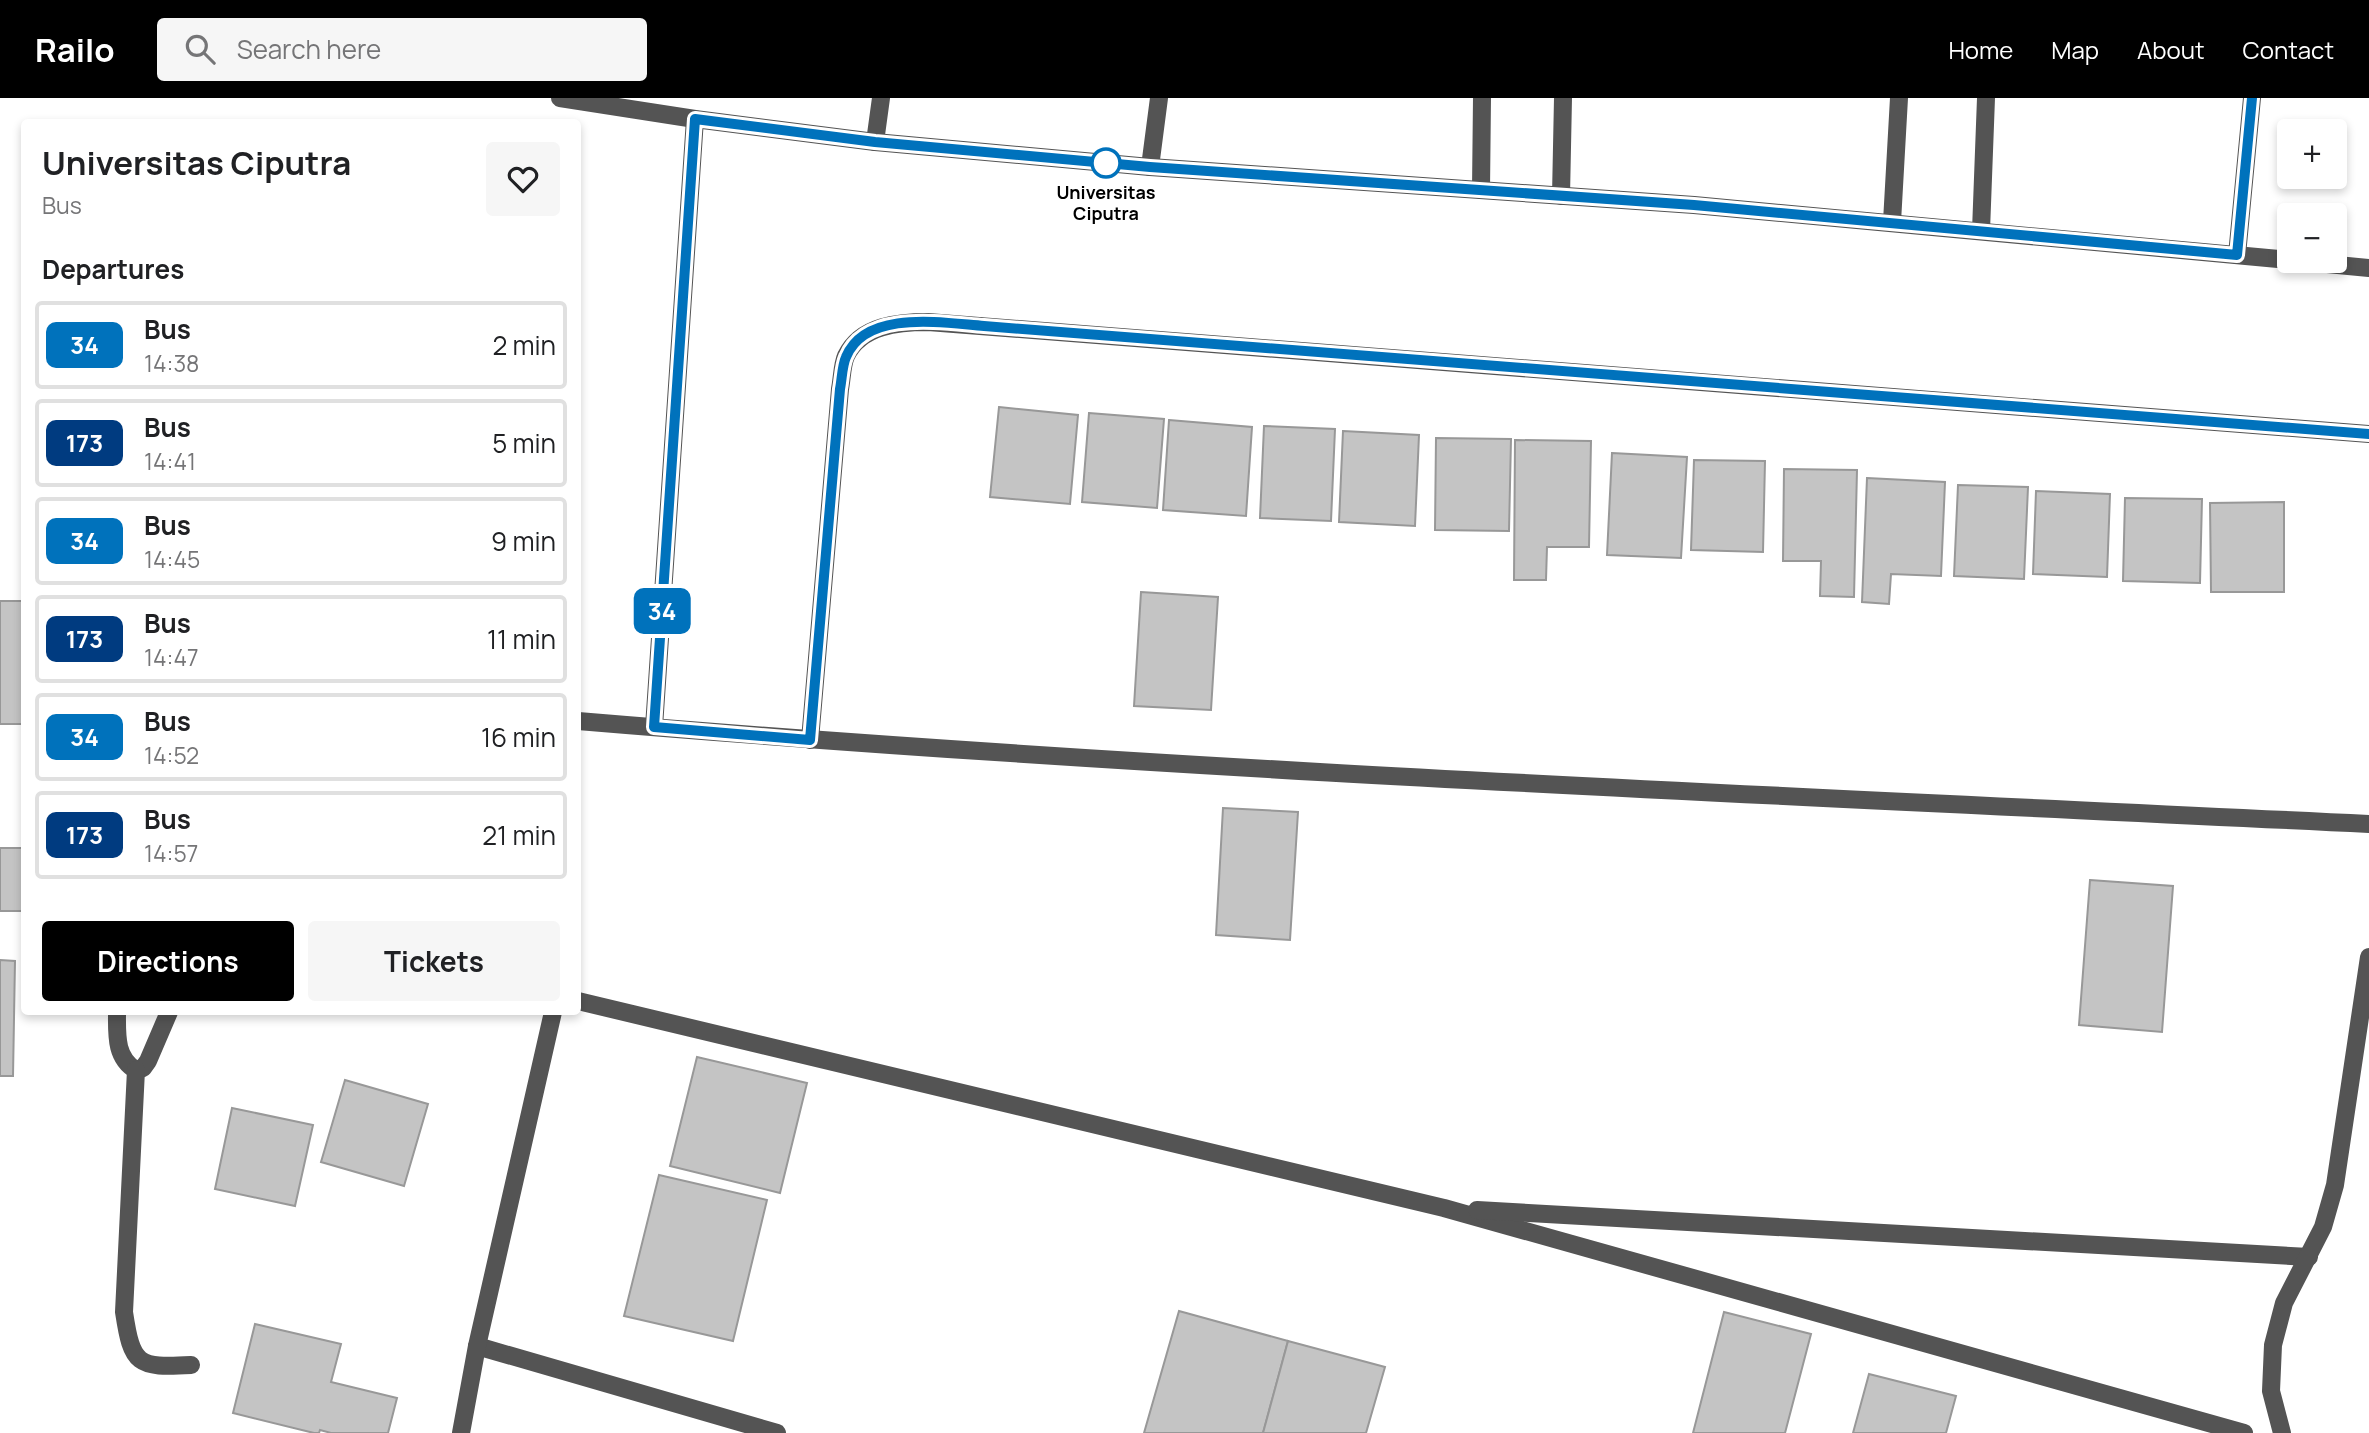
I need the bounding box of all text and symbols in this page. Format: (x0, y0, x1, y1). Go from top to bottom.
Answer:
search box (157, 18, 647, 81)
text: Railo (35, 27, 115, 72)
icon: search (181, 30, 219, 68)
text: Search here (237, 31, 381, 67)
text: Home (1948, 33, 2013, 66)
text: Map (2051, 33, 2099, 66)
text: About (2137, 33, 2205, 66)
text: Contact (2243, 33, 2334, 66)
map controls (2277, 119, 2347, 273)
button: + (2277, 119, 2347, 189)
text: Universitas Ciputra (42, 140, 351, 185)
button: heart (486, 142, 560, 216)
marker: Universitas Ciputra (1091, 148, 1121, 178)
place label: Universitas Ciputra (1056, 180, 1156, 225)
text: Bus (42, 189, 82, 221)
button: − (2277, 203, 2347, 273)
text: Departures (42, 251, 184, 287)
text: Bus (144, 311, 191, 347)
text: 2 min (492, 327, 556, 363)
text: 34 (70, 328, 99, 361)
text: 14:38 (144, 347, 199, 379)
text: Bus (144, 409, 191, 445)
text: 5 min (492, 425, 556, 461)
text: 173 (66, 426, 103, 459)
text: 14:41 (144, 445, 196, 477)
text: Bus (144, 507, 191, 543)
text: 9 min (491, 523, 556, 559)
text: 34 (70, 524, 99, 557)
text: 14:45 (144, 543, 200, 575)
line badge: 34 (630, 588, 694, 634)
text: 34 (648, 594, 676, 627)
text: Bus (144, 605, 191, 641)
text: 11 min (487, 621, 556, 657)
text: 173 (66, 622, 103, 655)
text: 14:47 (144, 641, 199, 673)
text: Bus (144, 703, 191, 739)
text: 16 min (481, 719, 556, 755)
text: 34 (70, 720, 99, 753)
text: 14:52 (144, 739, 199, 771)
text: Bus (144, 801, 191, 837)
text: 21 min (482, 817, 556, 853)
text: 173 (66, 818, 103, 851)
text: 14:57 (144, 837, 198, 869)
button: Directions (42, 921, 294, 1001)
button: Tickets (308, 921, 560, 1001)

